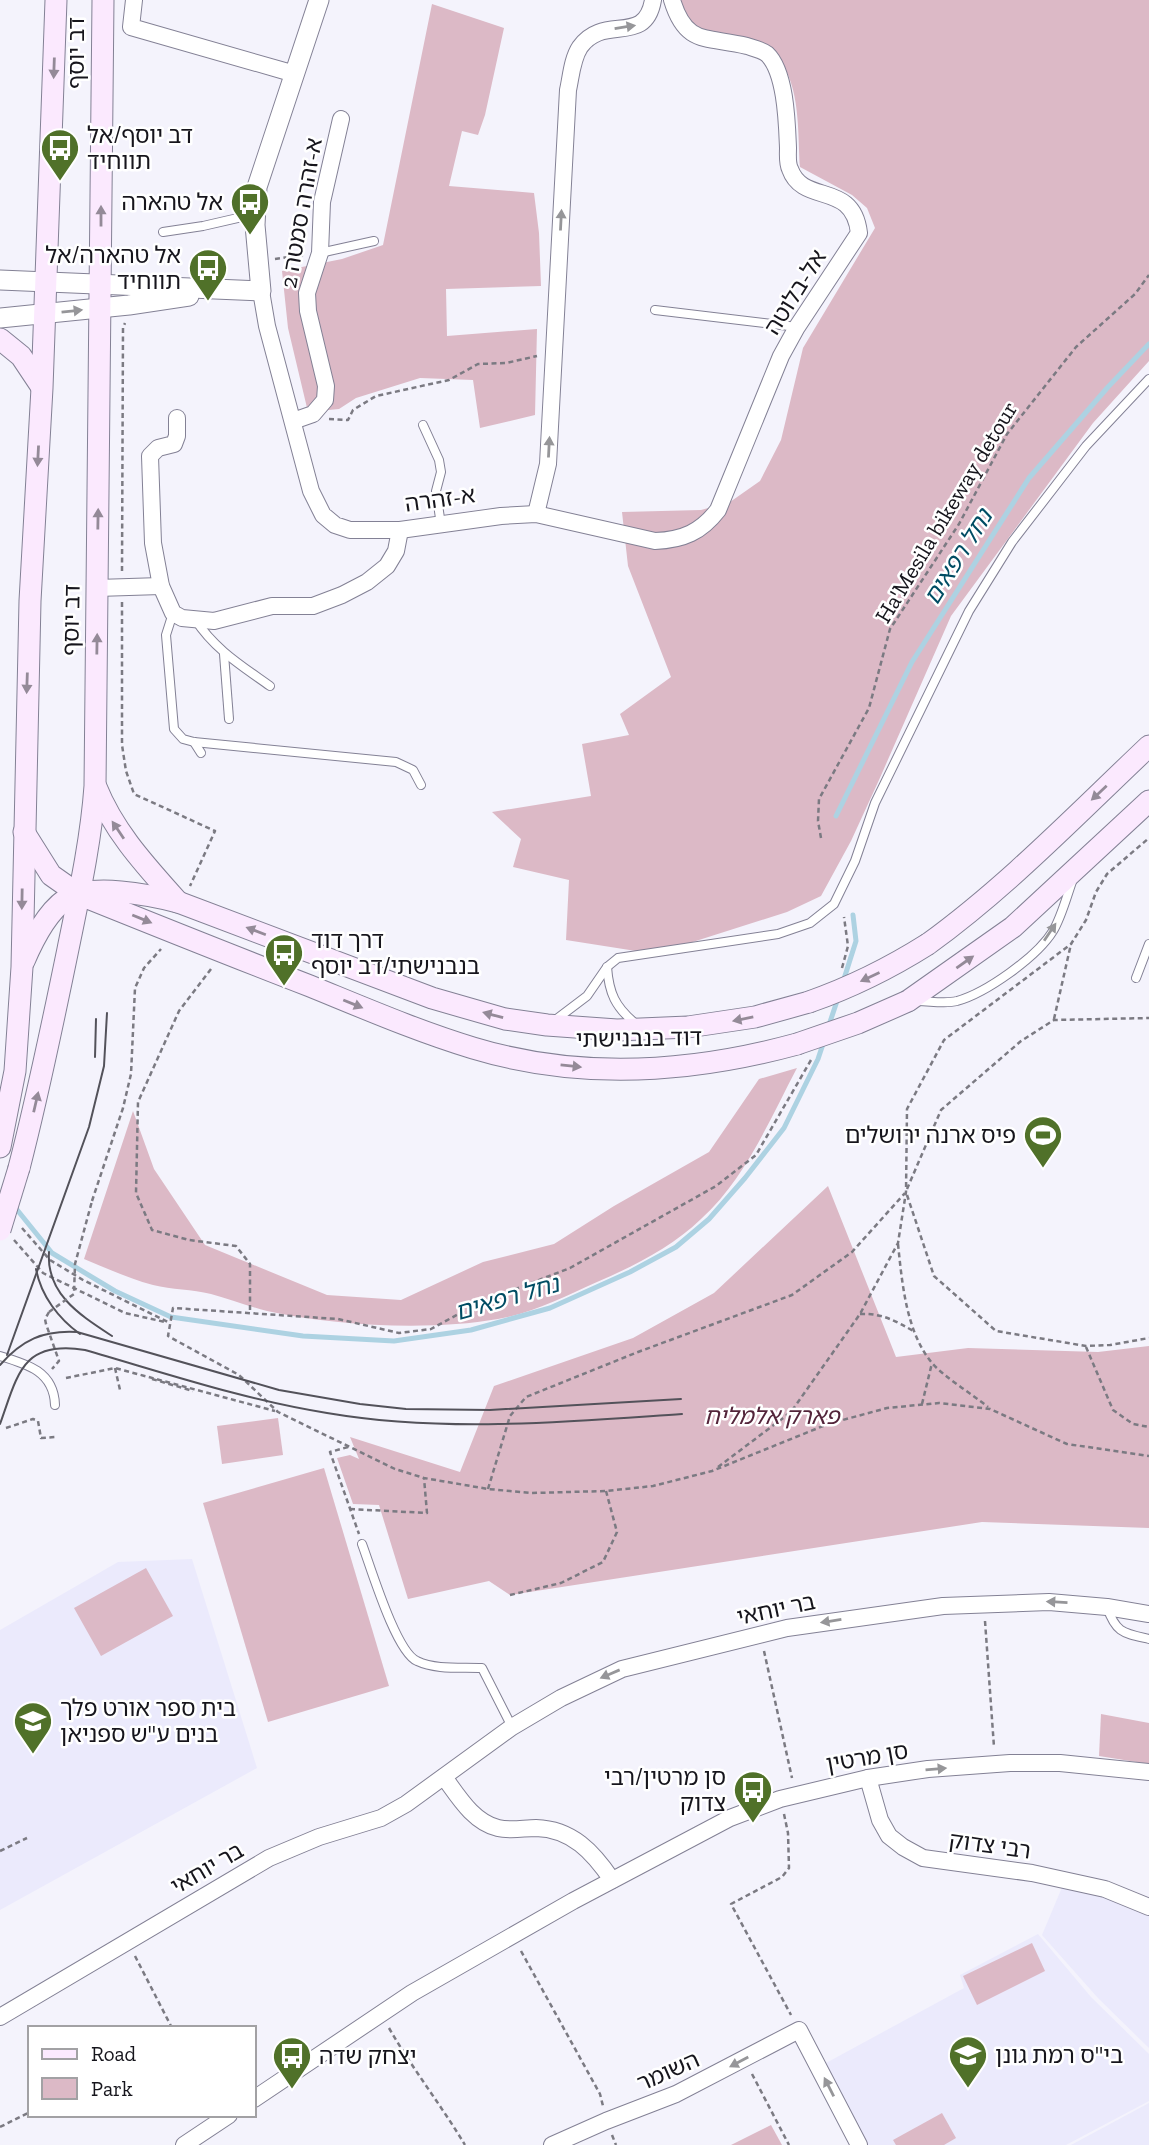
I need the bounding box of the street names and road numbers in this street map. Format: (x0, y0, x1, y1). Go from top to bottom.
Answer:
street label: דב יוסף (62, 17, 90, 89)
street label: א-זהרה סמטה 2 (274, 136, 328, 290)
street label: אל-בלוטה (758, 244, 832, 340)
street label: Ha'Mesila bikeway detour (869, 396, 1023, 628)
street label: א-זהרה (403, 480, 477, 518)
street label: דב יוסף (56, 584, 86, 656)
street label: דוד בנבנישתי (576, 1023, 702, 1053)
street label: בר יוחאי (734, 1587, 818, 1631)
street label: סן מרטין (824, 1736, 910, 1778)
street label: רבי צדוק (947, 1825, 1033, 1865)
street label: בר יוחאי (166, 1836, 248, 1900)
street label: השומר (632, 2045, 704, 2097)

